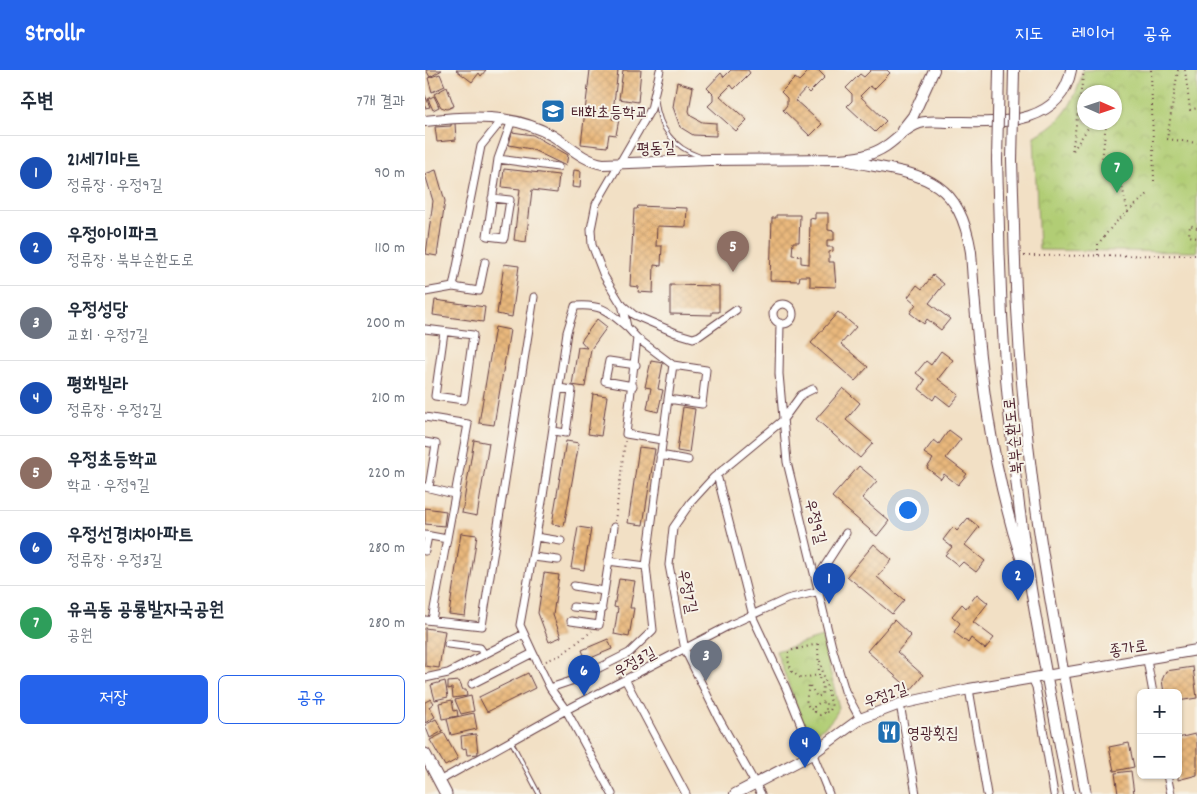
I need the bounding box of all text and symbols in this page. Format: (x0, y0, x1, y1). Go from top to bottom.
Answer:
text: Strollr (25, 18, 84, 52)
text: 지도 (1015, 23, 1044, 48)
text: 레이어 (1072, 23, 1115, 48)
text: 공유 (1143, 23, 1172, 48)
north arrow (1077, 85, 1122, 130)
text: 주변 (20, 88, 54, 118)
text: 7개 결과 (357, 91, 405, 114)
school or university icon: 태화초등학교 (540, 98, 566, 124)
place label: 태화초등학교 (571, 102, 648, 125)
street label: 평동길 (636, 137, 676, 162)
text: 21세기마트 (67, 148, 141, 175)
pin: 7 (1101, 152, 1133, 193)
text: 1 (34, 162, 38, 185)
text: 90 m (374, 162, 405, 185)
text: 정류장 · 우정9길 (67, 175, 163, 198)
text: 우정아이파크 (67, 223, 159, 250)
pin: 5 (717, 231, 749, 272)
text: 2 (33, 237, 40, 260)
text: 110 m (375, 237, 405, 260)
text: 정류장 · 북부순환도로 (67, 250, 194, 273)
text: 우정성당 (67, 298, 128, 325)
text: 3 (32, 312, 40, 335)
text: 200 m (366, 312, 405, 335)
text: 교회 · 우정7길 (67, 325, 149, 348)
text: 평화빌라 (67, 373, 128, 400)
text: 4 (33, 387, 39, 410)
text: 210 m (371, 387, 405, 410)
street label: 북부순환도로 (999, 396, 1030, 475)
text: 정류장 · 우정2길 (67, 400, 162, 423)
text: 우정초등학교 (67, 448, 159, 475)
text: 5 (32, 462, 40, 485)
text: 220 m (368, 462, 405, 485)
text: 학교 · 우정9길 (67, 475, 150, 498)
street label: 우정9길 (798, 497, 831, 547)
your location (895, 497, 921, 523)
text: 우정선경1차아파트 (67, 523, 193, 550)
text: 6 (32, 537, 40, 560)
text: 280 m (368, 537, 405, 560)
text: 정류장 · 우정3길 (67, 550, 162, 573)
pin: 2 (1002, 560, 1034, 601)
pin: 1 (813, 563, 845, 604)
street label: 우정7길 (671, 567, 702, 616)
text: 유곡동 공룡발자국공원 (67, 598, 224, 625)
text: 7 (33, 612, 39, 635)
text: 280 m (368, 612, 405, 635)
text: 공원 (67, 625, 93, 648)
street label: 종가로 (1108, 635, 1149, 664)
pin: 3 (690, 640, 722, 681)
street label: 우정3길 (610, 642, 661, 684)
pin: 6 (568, 655, 600, 696)
button: 저장 (20, 675, 208, 724)
button: 공유 (218, 675, 405, 724)
street label: 우정2길 (861, 678, 911, 715)
map controls (1137, 689, 1182, 779)
button: + (1137, 689, 1182, 734)
restaurant icon: 영광횟집 (876, 719, 902, 745)
place label: 영광횟집 (907, 723, 959, 746)
pin: 4 (789, 727, 821, 768)
button: − (1137, 734, 1182, 779)

